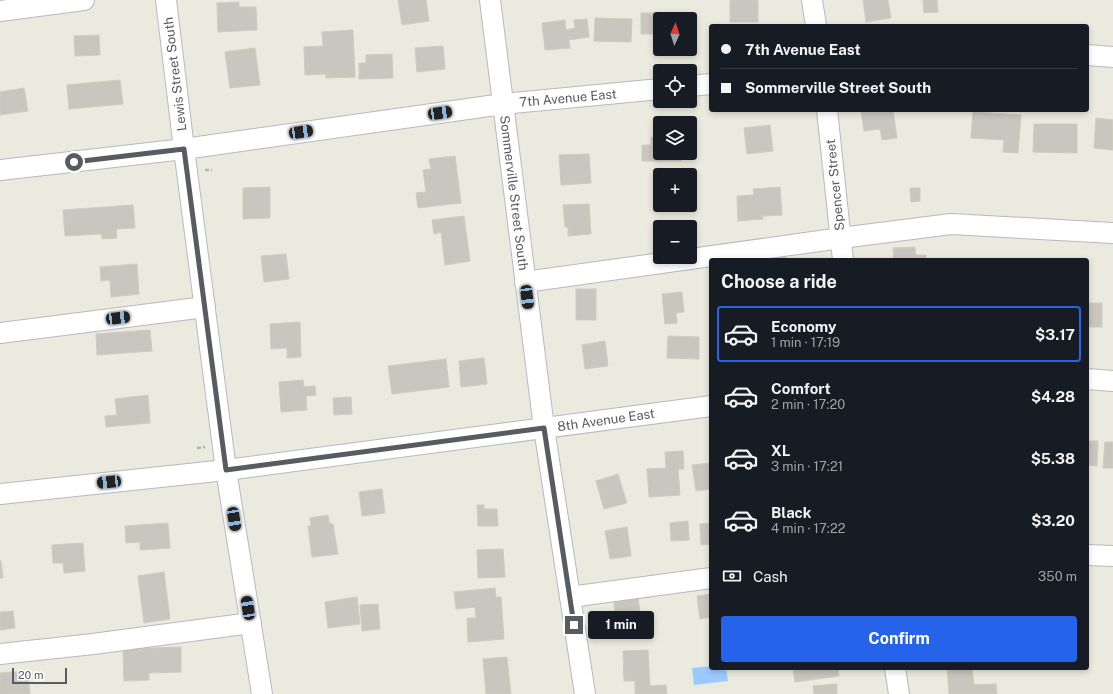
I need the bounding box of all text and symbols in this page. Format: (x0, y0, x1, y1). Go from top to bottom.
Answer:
north arrow (653, 12, 697, 56)
map controls (653, 12, 697, 264)
street label: Lewis Street South (161, 16, 189, 132)
text: 7th Avenue East (745, 41, 861, 58)
button: locate (653, 64, 697, 108)
text: Sommerville Street South (745, 79, 931, 96)
street label: 7th Avenue East (519, 86, 617, 110)
car (427, 105, 453, 121)
street label: Sommerville Street South (497, 115, 531, 271)
button: layers (653, 116, 697, 160)
car (288, 124, 314, 140)
street label: Spencer Street (823, 139, 847, 231)
route start (65, 153, 83, 171)
button: + (653, 168, 697, 212)
button: − (653, 220, 697, 264)
text: Choose a ride (721, 271, 837, 292)
car (520, 284, 534, 310)
car (105, 311, 131, 325)
icon: car (723, 316, 759, 352)
text: Economy (771, 318, 836, 335)
text: $3.17 (1035, 326, 1075, 343)
text: 1 min · 17:19 (771, 335, 840, 350)
icon: car (723, 378, 759, 414)
text: Comfort (771, 380, 831, 397)
text: $4.28 (1031, 388, 1075, 405)
text: 2 min · 17:20 (771, 397, 845, 412)
street label: 8th Avenue East (556, 406, 656, 434)
icon: car (723, 440, 759, 476)
text: XL (771, 442, 790, 459)
text: $5.38 (1031, 450, 1075, 467)
text: 3 min · 17:21 (771, 459, 843, 474)
car (96, 475, 122, 489)
icon: car (723, 502, 759, 538)
text: Black (771, 504, 811, 521)
car (226, 506, 242, 532)
text: $3.20 (1031, 512, 1075, 529)
text: 4 min · 17:22 (771, 521, 845, 536)
icon: cash (721, 565, 743, 587)
text: Cash (753, 568, 788, 585)
text: 350 m (1038, 569, 1077, 584)
car (240, 595, 256, 621)
callout: 1 min (588, 611, 654, 639)
route end (565, 616, 583, 634)
button: Confirm (721, 616, 1077, 662)
text: 1 min (605, 617, 637, 632)
scale bar (12, 666, 67, 685)
text: 20 m (18, 669, 43, 681)

